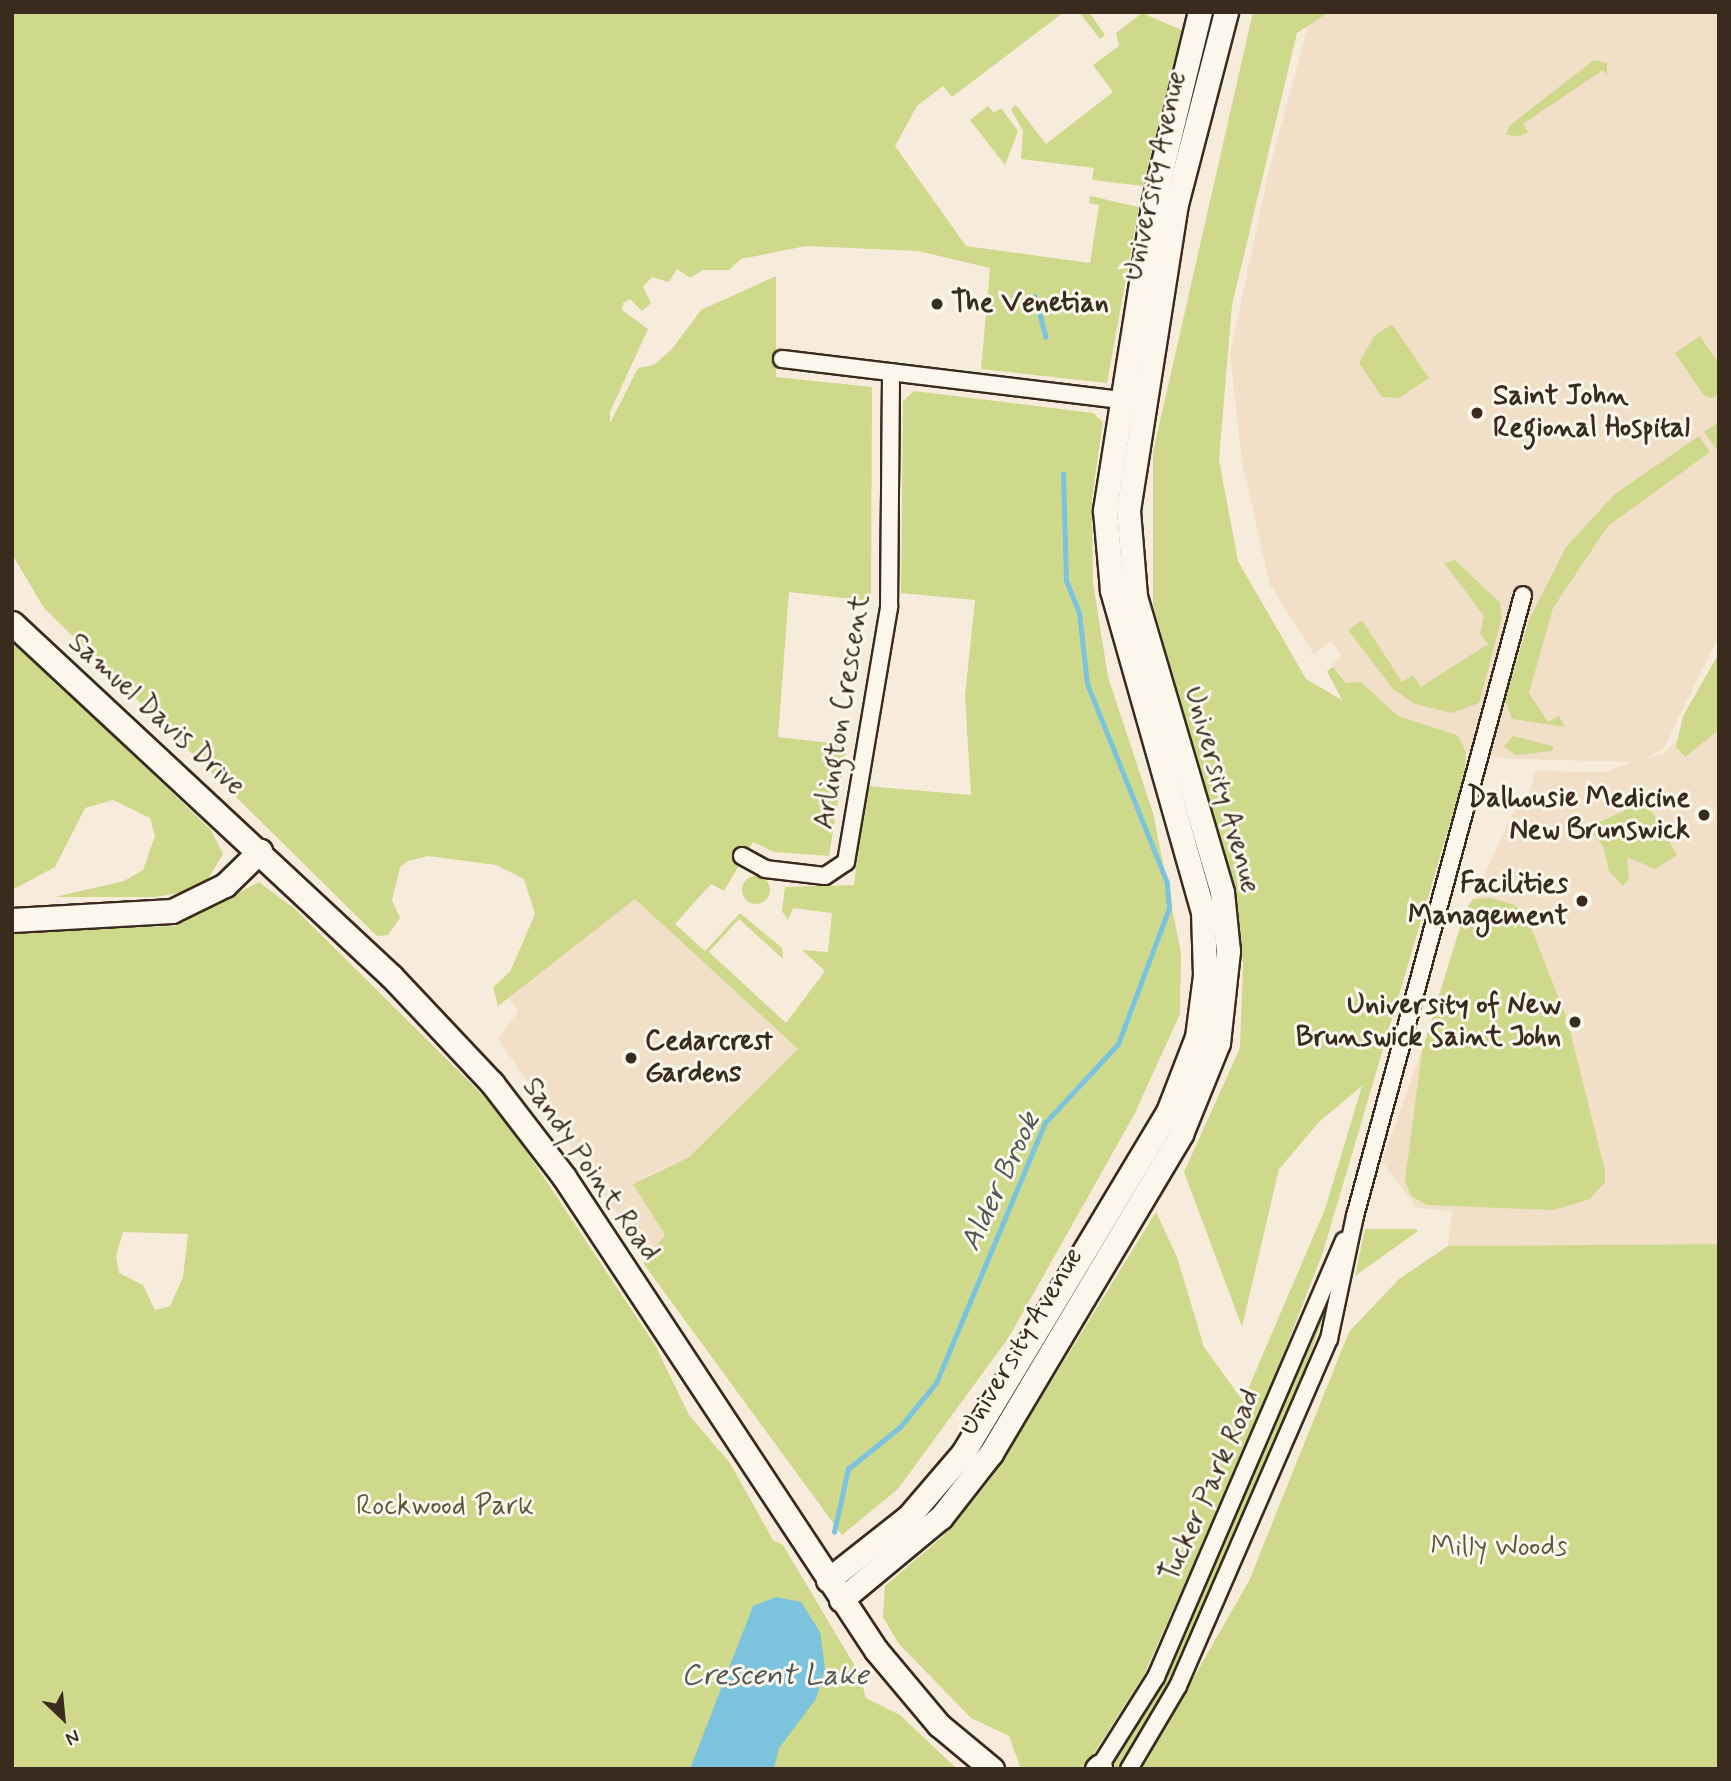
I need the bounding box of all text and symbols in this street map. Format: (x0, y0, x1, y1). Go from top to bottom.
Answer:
street label: University Avenue (1117, 66, 1195, 286)
place label: The Venetian (951, 287, 1107, 321)
marker: The Venetian (929, 296, 945, 312)
place label: Saint John Regional Hospital (1493, 380, 1704, 446)
marker: Saint John Regional Hospital (1467, 403, 1487, 423)
street label: Arlington Crescent (809, 597, 877, 827)
street label: Samuel Davis Drive (61, 627, 251, 803)
street label: University Avenue (1175, 681, 1267, 899)
place label: Dalhousie Medicine New Brunswick (1467, 782, 1690, 848)
marker: Dalhousie Medicine New Brunswick (1696, 807, 1712, 823)
place label: Facilities Management (1408, 868, 1568, 934)
marker: Facilities Management (1574, 893, 1590, 909)
place label: University of New Brunswick Saint John (1291, 989, 1561, 1055)
marker: University of New Brunswick Saint John (1567, 1014, 1583, 1030)
place label: Cedarcrest Gardens (645, 1025, 773, 1091)
marker: Cedarcrest Gardens (623, 1050, 639, 1066)
street label: Sandy Point Road (517, 1076, 663, 1264)
water label: Alder Brook (953, 1107, 1049, 1257)
street label: University Avenue (952, 1240, 1092, 1444)
street label: Tucker Park Road (1154, 1387, 1268, 1585)
park label: Rockwood Park (358, 1490, 532, 1524)
park label: Milly Woods (1430, 1531, 1568, 1565)
water label: Crescent Lake (681, 1658, 869, 1694)
north arrow (28, 1683, 98, 1753)
text: N (61, 1723, 84, 1751)

